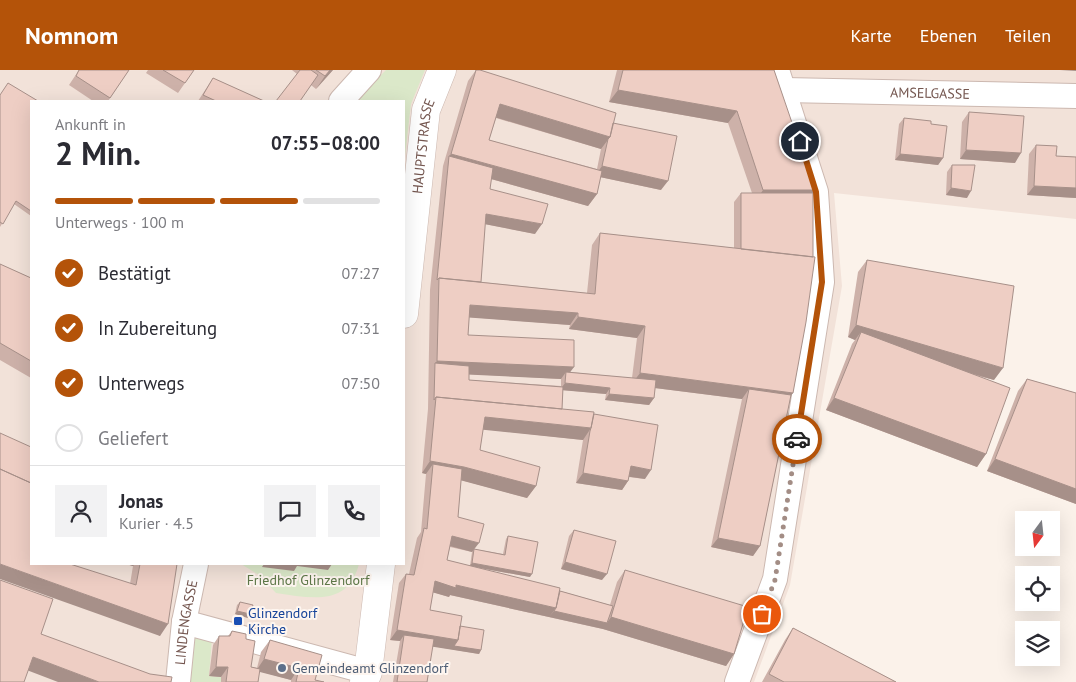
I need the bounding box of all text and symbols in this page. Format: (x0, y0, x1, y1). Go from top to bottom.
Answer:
text: Nomnom (25, 20, 118, 51)
text: Karte (851, 24, 892, 47)
text: Ebenen (920, 24, 977, 47)
text: Teilen (1005, 24, 1051, 47)
street label: AMSELGASSE (890, 83, 970, 103)
street label: HAUPTSTRASSE (408, 96, 439, 195)
text: Ankunft in (55, 114, 126, 134)
pin (779, 120, 821, 162)
icon: home (786, 127, 814, 155)
text: 07:55–08:00 (271, 131, 380, 155)
text: 2 Min. (55, 132, 141, 174)
text: Unterwegs · 100 m (55, 212, 184, 232)
icon: check (55, 259, 83, 287)
text: Bestätigt (98, 261, 171, 285)
text: 07:27 (342, 263, 380, 283)
icon: check (55, 314, 83, 342)
text: In Zubereitung (98, 316, 217, 340)
text: 07:31 (342, 318, 380, 338)
icon: check (55, 369, 83, 397)
text: Unterwegs (98, 371, 185, 395)
text: 07:50 (342, 373, 380, 393)
courier (772, 414, 822, 464)
icon: car (783, 425, 811, 453)
text: Geliefert (98, 426, 169, 450)
button: person (55, 485, 107, 537)
button: chat (264, 485, 316, 537)
button: phone (328, 485, 380, 537)
text: Jonas (119, 489, 163, 513)
north arrow (1015, 511, 1060, 556)
map controls (1015, 511, 1060, 666)
text: Kurier · 4.5 (119, 513, 194, 533)
button: locate (1015, 566, 1060, 611)
park label: Friedhof Glinzendorf (247, 571, 370, 589)
street label: LINDENGASSE (171, 578, 201, 666)
pin (741, 593, 783, 635)
icon: bag (748, 600, 776, 628)
place label: Glinzendorf Kirche (248, 604, 318, 638)
marker: Glinzendorf Kirche (232, 615, 244, 627)
button: layers (1015, 621, 1060, 666)
place label: Gemeindeamt Glinzendorf (292, 659, 449, 677)
marker: Gemeindeamt Glinzendorf (276, 662, 288, 674)

